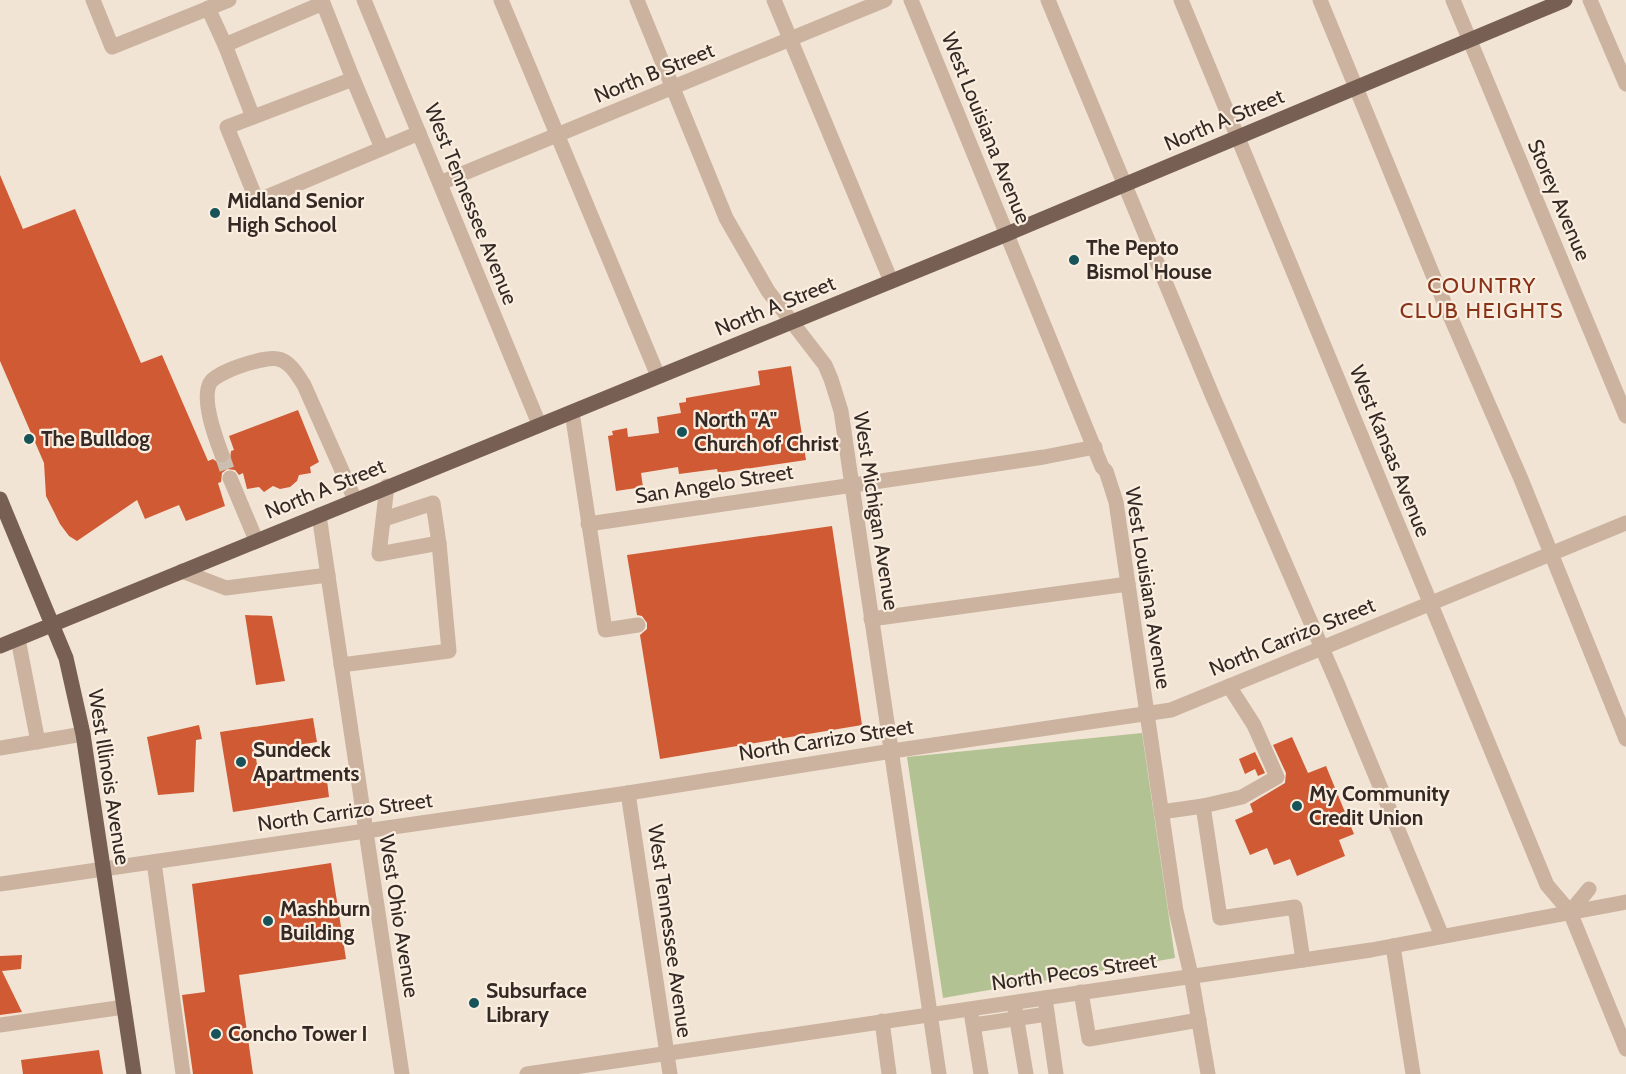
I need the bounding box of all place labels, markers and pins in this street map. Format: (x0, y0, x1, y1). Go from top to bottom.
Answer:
place label: Midland Senior High School (227, 188, 364, 237)
marker: Midland Senior High School (208, 206, 222, 220)
place label: The Pepto Bismol House (1086, 235, 1212, 284)
marker: The Pepto Bismol House (1067, 253, 1081, 267)
place label: North "A" Church of Christ (694, 407, 839, 456)
marker: North "A" Church of Christ (675, 425, 689, 439)
place label: The Bulldog (41, 426, 150, 451)
marker: The Bulldog (22, 432, 36, 446)
place label: Sundeck Apartments (253, 737, 360, 786)
marker: Sundeck Apartments (234, 755, 248, 769)
place label: My Community Credit Union (1309, 781, 1450, 830)
marker: My Community Credit Union (1290, 799, 1304, 813)
place label: Mashburn Building (280, 896, 370, 945)
marker: Mashburn Building (261, 914, 275, 928)
place label: Subsurface Library (486, 978, 587, 1027)
marker: Subsurface Library (467, 996, 481, 1010)
place label: Concho Tower I (228, 1021, 367, 1046)
marker: Concho Tower I (209, 1027, 223, 1041)

